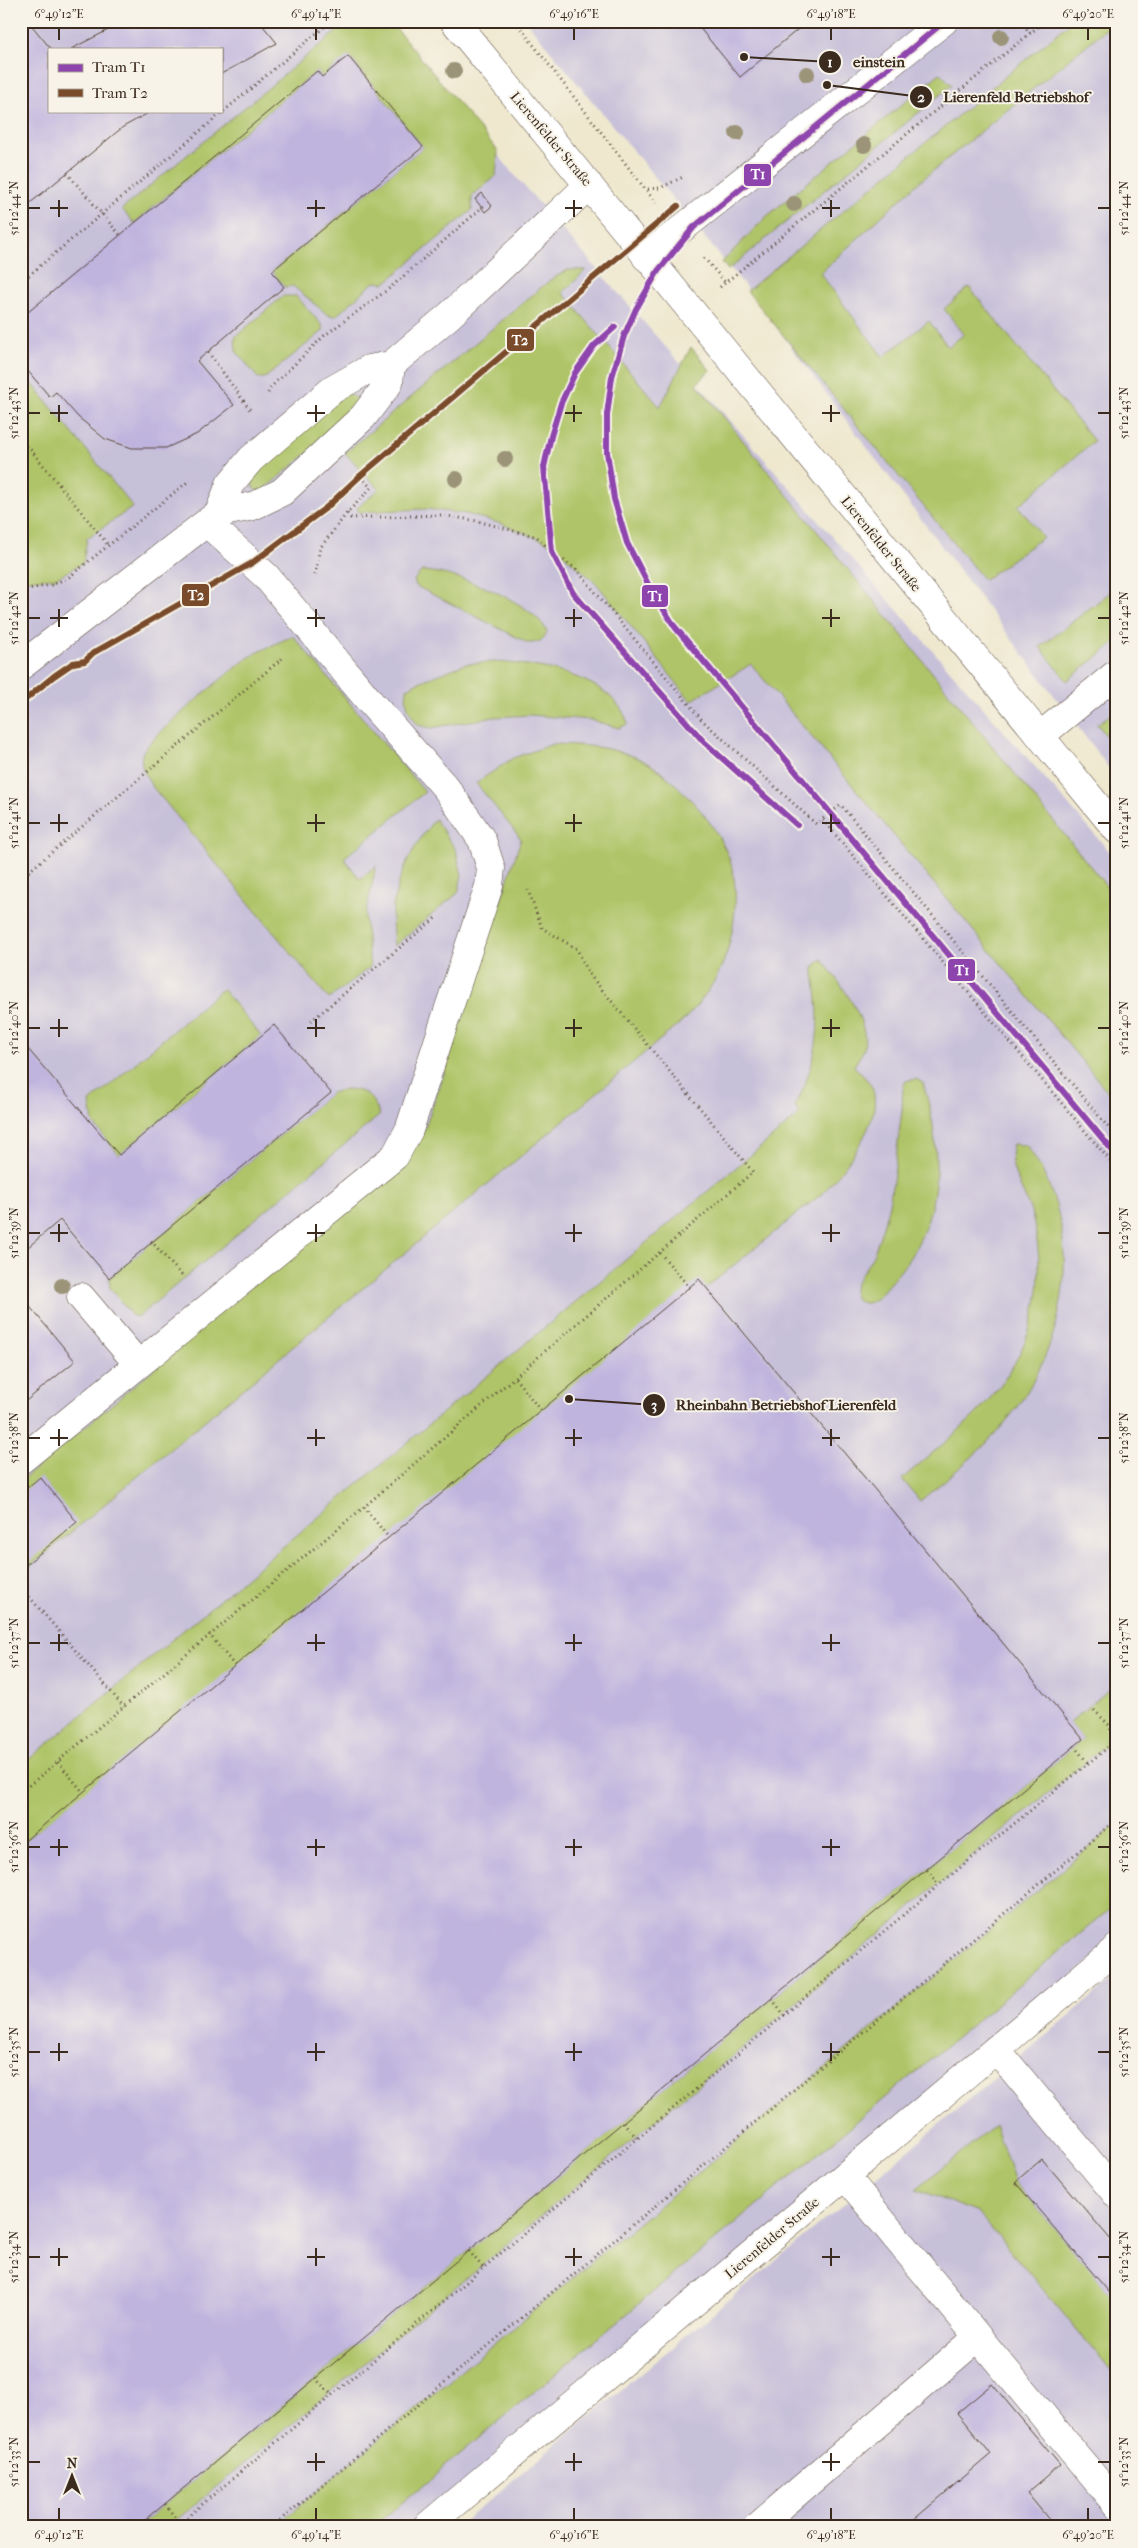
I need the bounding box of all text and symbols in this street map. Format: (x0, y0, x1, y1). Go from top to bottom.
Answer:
text: 6°49'12"E (34, 7, 84, 21)
text: 6°49'14"E (291, 7, 341, 21)
text: 6°49'16"E (549, 7, 599, 21)
text: 6°49'18"E (806, 7, 856, 21)
text: 6°49'20"E (1062, 7, 1114, 21)
callout: einstein (818, 47, 915, 77)
legend (48, 48, 222, 112)
text: 1 (827, 53, 833, 71)
text: einstein (853, 53, 905, 71)
text: Tram T1 (92, 58, 146, 76)
callout: Lierenfeld Betriebshof (909, 82, 1099, 112)
text: Tram T2 (92, 84, 148, 102)
street label: Lierenfelder Straße (507, 88, 596, 190)
text: 2 (917, 88, 925, 106)
text: Lierenfeld Betriebshof (943, 88, 1093, 106)
line badge: T1 (743, 163, 772, 187)
text: T1 (750, 166, 765, 183)
text: 51°12'44"N (7, 181, 21, 235)
text: 51°12'44"N (1117, 181, 1131, 235)
line badge: T2 (506, 328, 535, 352)
text: T2 (511, 332, 528, 349)
text: 51°12'43"N (7, 387, 21, 439)
text: 51°12'43"N (1117, 387, 1131, 439)
street label: Lierenfelder Straße (837, 493, 925, 595)
line badge: T2 (181, 583, 210, 607)
line badge: T1 (641, 584, 669, 608)
text: T2 (187, 587, 204, 604)
text: T1 (647, 588, 662, 605)
text: 51°12'42"N (7, 591, 21, 645)
text: 51°12'42"N (1117, 591, 1131, 645)
text: 51°12'41"N (7, 797, 21, 849)
text: 51°12'41"N (1117, 797, 1131, 849)
line badge: T1 (947, 958, 976, 982)
text: T1 (954, 962, 969, 979)
text: 51°12'40"N (7, 1001, 21, 1055)
text: 51°12'40"N (1117, 1001, 1131, 1055)
text: 51°12'39"N (7, 1207, 21, 1259)
text: 51°12'39"N (1117, 1207, 1131, 1259)
callout: Rheinbahn Betriebshof Lierenfeld (641, 1390, 906, 1420)
text: 3 (651, 1396, 657, 1414)
text: Rheinbahn Betriebshof Lierenfeld (676, 1396, 897, 1414)
text: 51°12'38"N (7, 1412, 21, 1464)
text: 51°12'38"N (1117, 1412, 1131, 1464)
text: 51°12'37"N (7, 1617, 21, 1669)
text: 51°12'37"N (1117, 1617, 1131, 1669)
text: 51°12'36"N (7, 1821, 21, 1873)
text: 51°12'36"N (1117, 1821, 1131, 1873)
text: 51°12'35"N (7, 2027, 21, 2077)
text: 51°12'35"N (1117, 2027, 1131, 2077)
street label: Lierenfelder Straße (721, 2193, 823, 2282)
text: 51°12'34"N (7, 2231, 21, 2283)
text: 51°12'34"N (1117, 2231, 1131, 2283)
text: 51°12'33"N (7, 2437, 21, 2487)
text: 51°12'33"N (1117, 2437, 1131, 2487)
north arrow (48, 2450, 98, 2500)
text: N (67, 2455, 78, 2472)
text: 6°49'12"E (34, 2528, 84, 2542)
text: 6°49'14"E (291, 2528, 341, 2542)
text: 6°49'16"E (549, 2528, 599, 2542)
text: 6°49'18"E (806, 2528, 856, 2542)
text: 6°49'20"E (1062, 2528, 1114, 2542)

